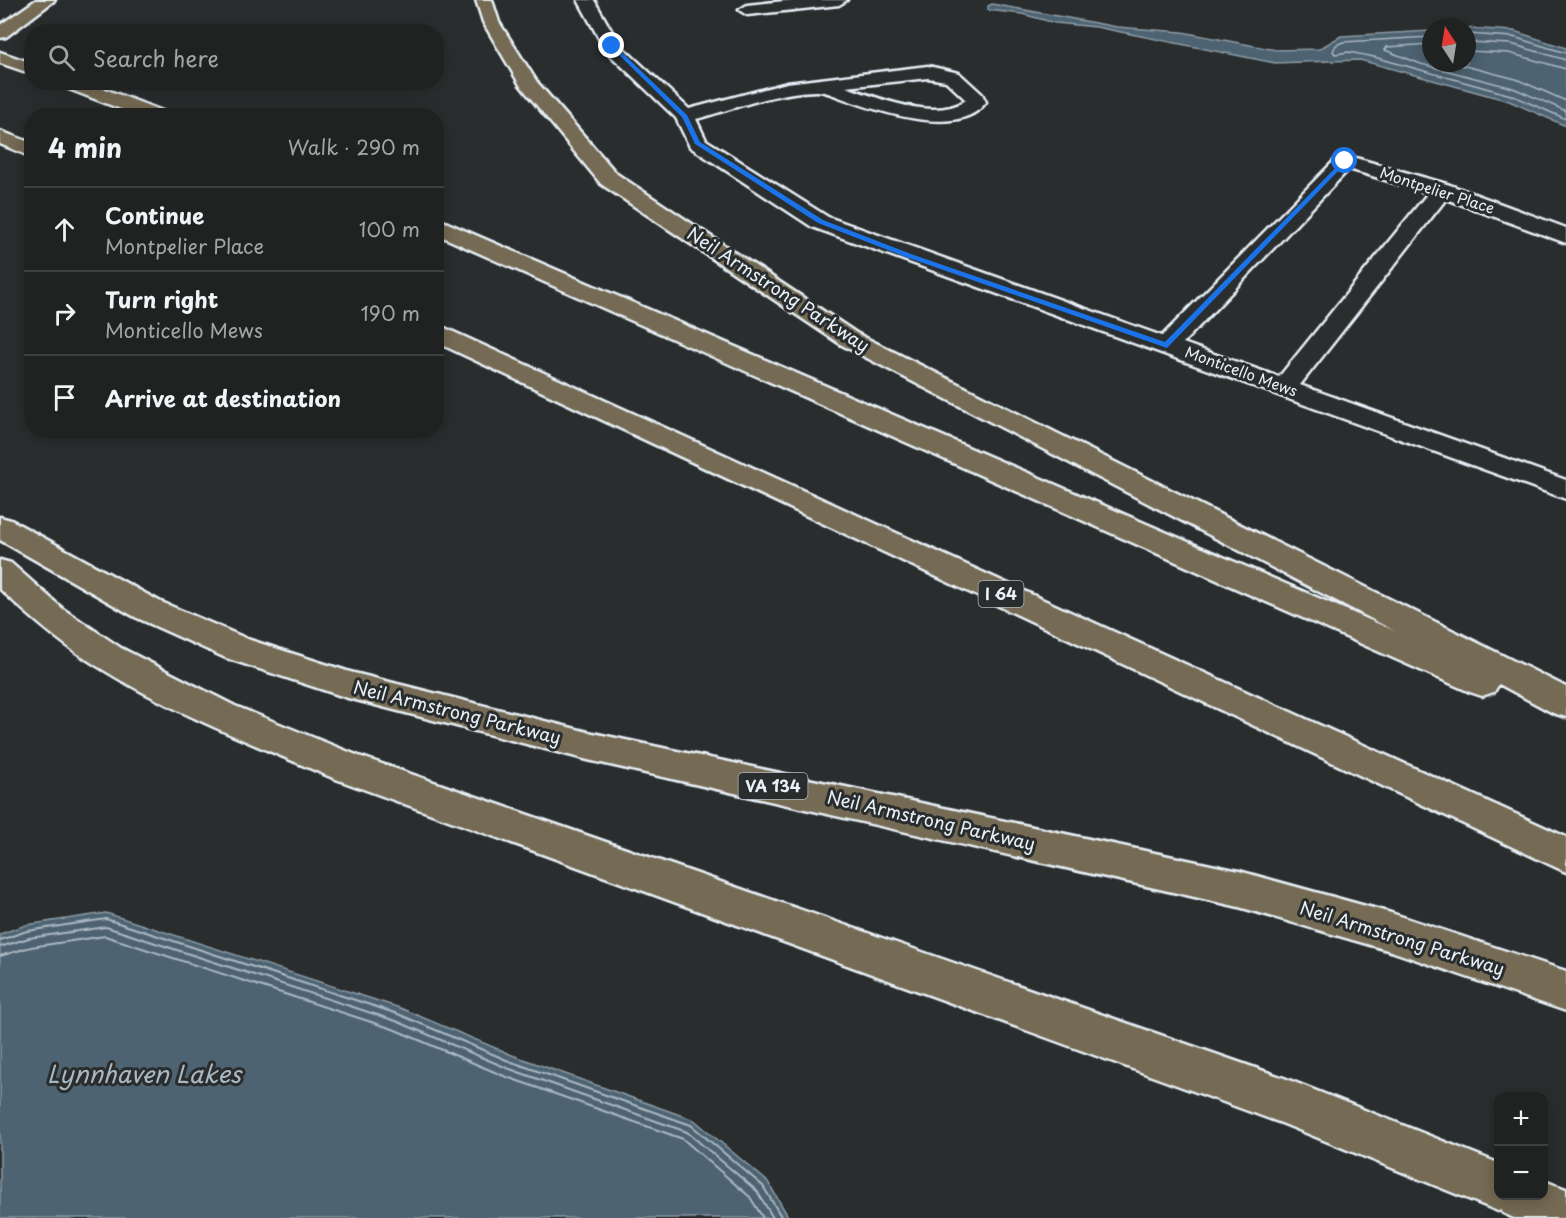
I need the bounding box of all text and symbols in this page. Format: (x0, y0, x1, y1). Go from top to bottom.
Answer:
north arrow (1422, 18, 1476, 72)
search box (24, 24, 444, 90)
route end (598, 32, 624, 58)
icon: search (45, 41, 78, 74)
text: Search here (93, 41, 219, 74)
text: 4 min (48, 128, 122, 167)
text: Walk · 290 m (288, 132, 420, 162)
route start (1331, 147, 1357, 173)
street label: Montpelier Place (1377, 160, 1498, 219)
text: Continue (105, 198, 204, 231)
icon: ahead (48, 213, 81, 246)
text: 100 m (359, 214, 420, 244)
street label: Neil Armstrong Parkway (682, 219, 875, 358)
text: Montpelier Place (105, 231, 264, 261)
text: Turn right (105, 282, 218, 315)
icon: right (48, 297, 81, 330)
text: 190 m (361, 298, 420, 328)
text: Monticello Mews (105, 315, 263, 345)
street label: Monticello Mews (1182, 340, 1301, 402)
icon: arrive (48, 381, 81, 414)
text: Arrive at destination (105, 381, 341, 414)
road number: I 64 (978, 581, 1024, 607)
street label: Neil Armstrong Parkway (351, 673, 564, 750)
road number: VA 134 (738, 773, 808, 799)
street label: Neil Armstrong Parkway (825, 782, 1038, 857)
street label: Neil Armstrong Parkway (1297, 894, 1508, 982)
water label: Lynnhaven Lakes (47, 1055, 243, 1091)
map controls (1494, 1092, 1548, 1200)
button: + (1494, 1092, 1548, 1146)
button: − (1494, 1146, 1548, 1200)

